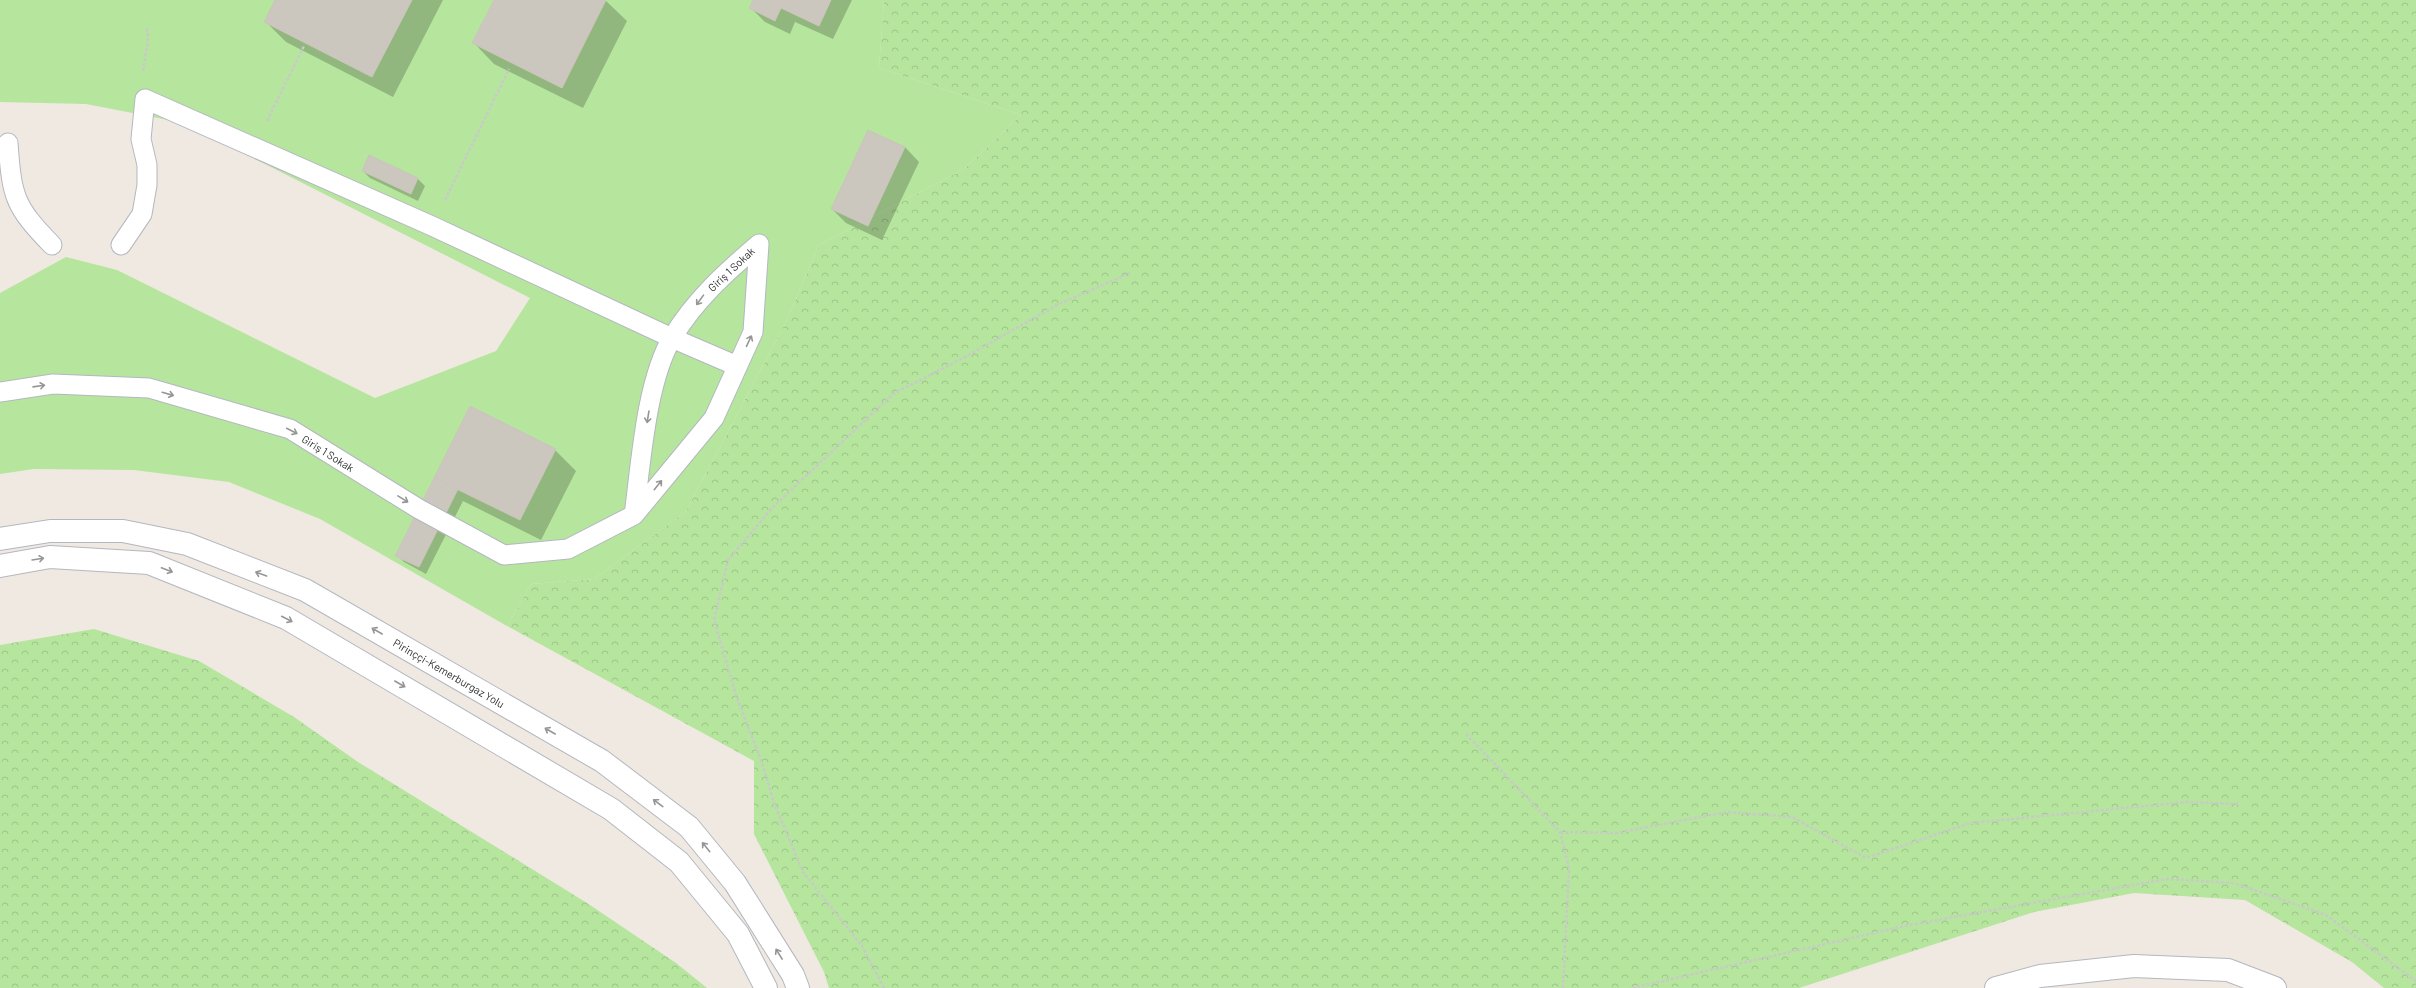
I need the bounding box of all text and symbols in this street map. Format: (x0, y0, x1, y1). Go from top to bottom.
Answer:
street label: Giriş 1 Sokak (705, 244, 757, 294)
one-way arrow (696, 294, 705, 305)
one-way arrow (746, 335, 753, 347)
one-way arrow (32, 382, 45, 390)
one-way arrow (161, 391, 174, 398)
one-way arrow (644, 410, 652, 423)
one-way arrow (286, 428, 298, 435)
street label: Giriş 1 Sokak (300, 432, 357, 474)
one-way arrow (654, 480, 663, 491)
one-way arrow (397, 495, 408, 503)
one-way arrow (32, 555, 45, 563)
one-way arrow (160, 567, 172, 575)
one-way arrow (254, 570, 267, 577)
one-way arrow (281, 616, 293, 623)
one-way arrow (371, 627, 383, 635)
street label: Pirinççi-Kemerburgaz Yolu (391, 636, 507, 710)
one-way arrow (394, 681, 406, 689)
one-way arrow (544, 727, 556, 735)
one-way arrow (652, 799, 663, 807)
one-way arrow (701, 842, 710, 852)
one-way arrow (775, 948, 783, 960)

